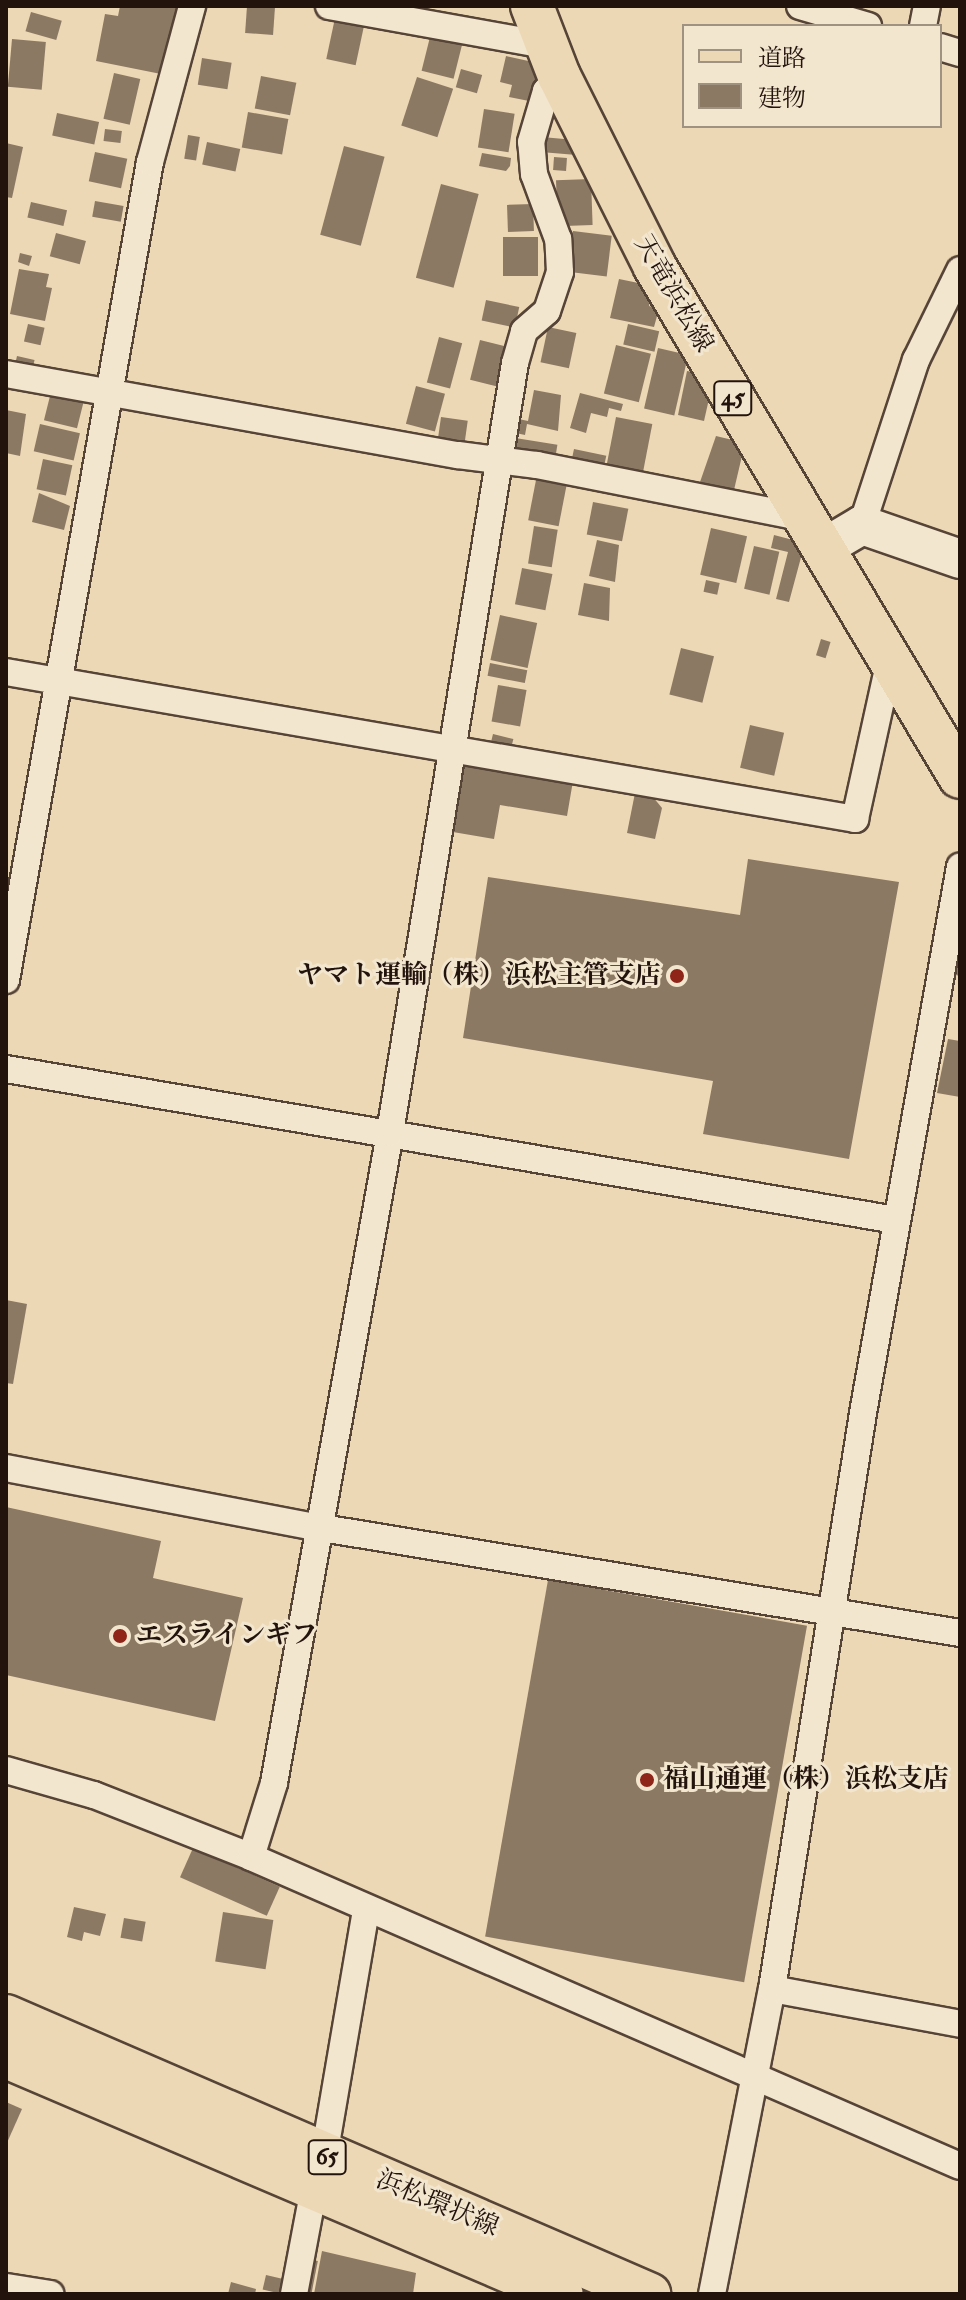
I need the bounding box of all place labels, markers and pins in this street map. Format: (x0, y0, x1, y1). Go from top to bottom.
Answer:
place label: ヤマト運輸（株）浜松主管支店 (297, 960, 661, 992)
marker: ヤマト運輸（株）浜松主管支店 (668, 967, 686, 985)
place label: エスラインギフ (136, 1620, 318, 1652)
marker: エスラインギフ (111, 1627, 129, 1645)
place label: 福山通運（株）浜松支店 (663, 1764, 949, 1796)
marker: 福山通運（株）浜松支店 (638, 1771, 656, 1789)

